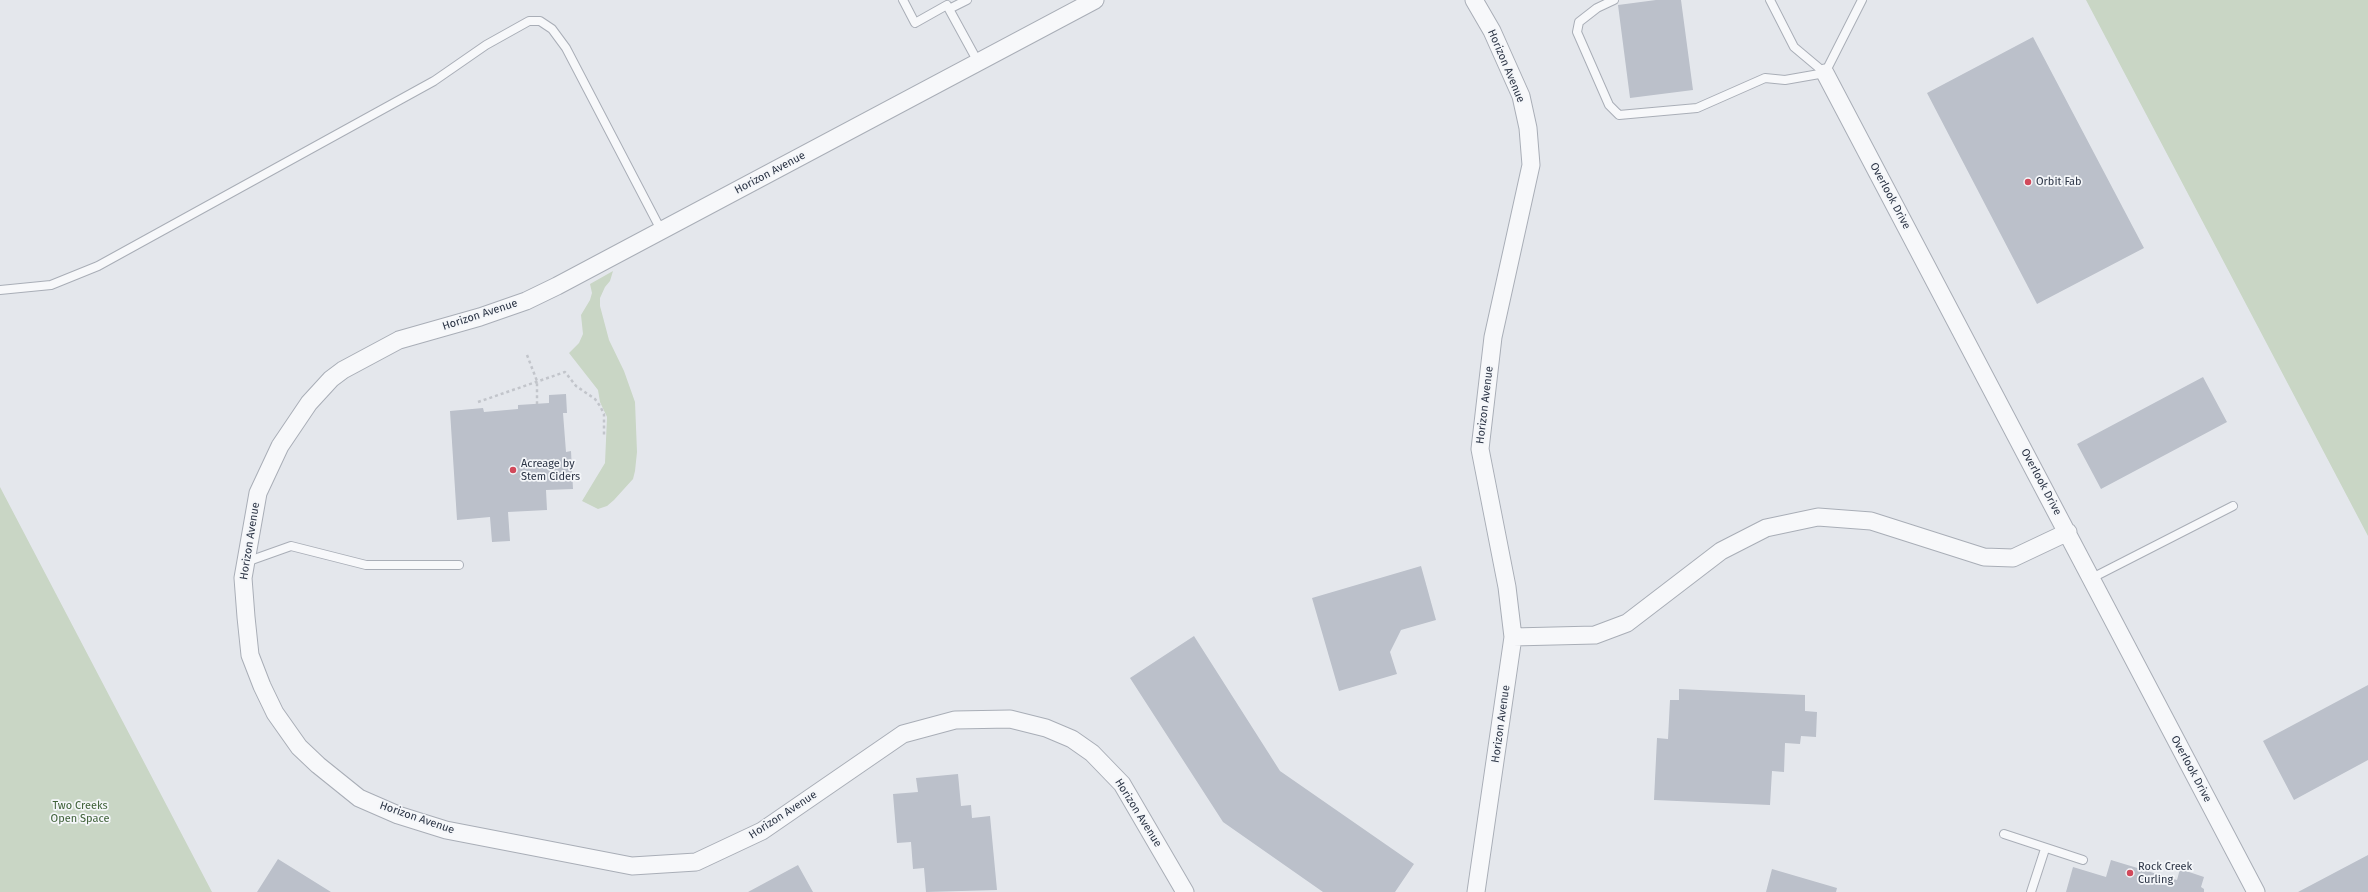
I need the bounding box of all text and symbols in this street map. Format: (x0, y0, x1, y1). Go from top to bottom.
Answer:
street label: Horizon Avenue (1485, 27, 1527, 105)
street label: Horizon Avenue (732, 149, 808, 197)
street label: Overlook Drive (1867, 160, 1913, 232)
place label: Orbit Fab (2036, 175, 2082, 189)
marker: Orbit Fab (2023, 177, 2033, 187)
street label: Horizon Avenue (441, 297, 519, 333)
street label: Horizon Avenue (1474, 365, 1496, 445)
street label: Overlook Drive (2018, 446, 2064, 518)
place label: Acreage by Stem Ciders (521, 457, 580, 483)
marker: Acreage by Stem Ciders (508, 465, 518, 475)
street label: Horizon Avenue (237, 501, 263, 581)
street label: Horizon Avenue (1489, 684, 1513, 764)
street label: Overlook Drive (2168, 733, 2214, 805)
street label: Horizon Avenue (1112, 776, 1164, 850)
street label: Horizon Avenue (747, 788, 819, 842)
park label: Two Creeks Open Space (51, 799, 109, 825)
street label: Horizon Avenue (378, 799, 456, 837)
place label: Rock Creek Curling (2138, 860, 2192, 886)
marker: Rock Creek Curling (2125, 868, 2135, 878)

